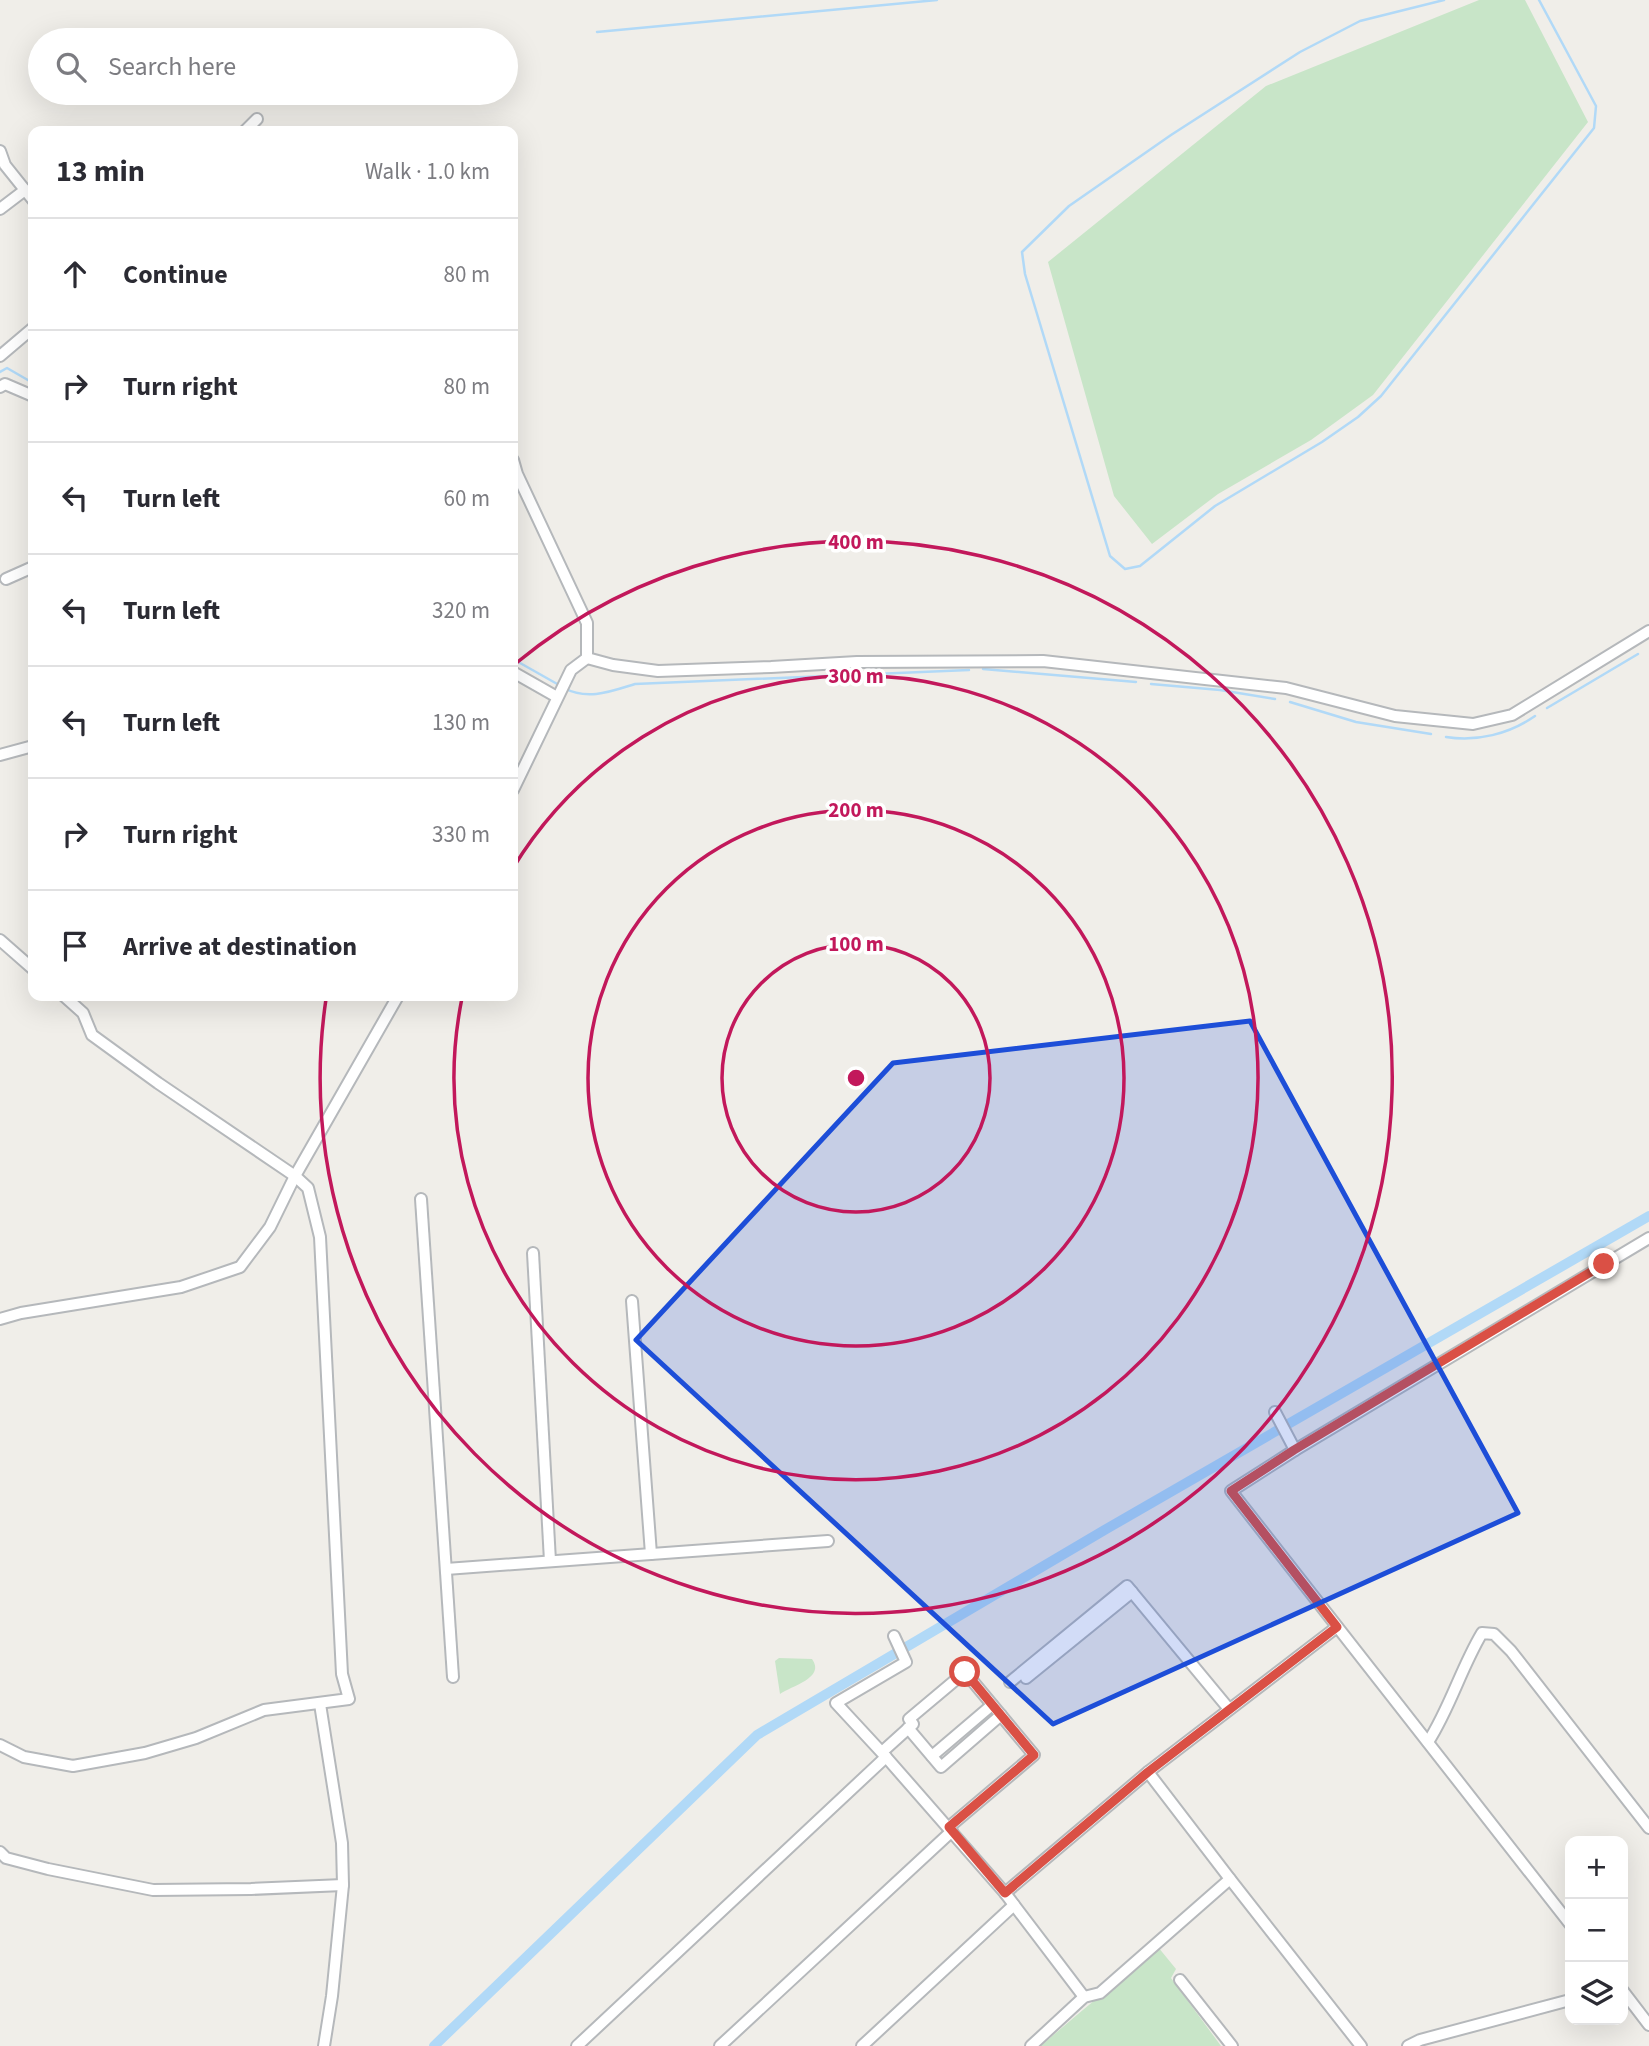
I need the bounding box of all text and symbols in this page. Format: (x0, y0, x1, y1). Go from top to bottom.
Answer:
search box (28, 28, 518, 105)
icon: search (52, 48, 90, 86)
text: Search here (108, 48, 236, 85)
text: 13 min (56, 150, 145, 193)
text: Walk · 1.0 km (365, 155, 490, 188)
icon: ahead (56, 255, 94, 293)
text: Continue (123, 256, 228, 293)
text: 80 m (443, 258, 490, 291)
icon: right (56, 367, 94, 405)
text: Turn right (123, 368, 238, 405)
text: 80 m (443, 370, 490, 403)
icon: left (56, 479, 94, 517)
text: Turn left (123, 480, 220, 517)
text: 60 m (443, 482, 490, 515)
text: 400 m (828, 527, 884, 557)
icon: left (56, 591, 94, 629)
text: Turn left (123, 592, 220, 629)
text: 320 m (432, 594, 490, 627)
text: 300 m (828, 661, 884, 691)
icon: left (56, 703, 94, 741)
text: Turn left (123, 704, 220, 741)
text: 130 m (432, 706, 490, 739)
text: 200 m (828, 795, 884, 825)
icon: right (56, 815, 94, 853)
text: Turn right (123, 816, 238, 853)
text: 330 m (432, 818, 490, 851)
icon: arrive (56, 927, 94, 965)
text: Arrive at destination (123, 928, 357, 965)
text: 100 m (828, 929, 884, 959)
centre of rings (844, 1066, 868, 1090)
route end (1588, 1248, 1619, 1279)
route start (949, 1656, 980, 1687)
map controls (1565, 1836, 1628, 2025)
button: + (1565, 1836, 1628, 1899)
button: − (1565, 1899, 1628, 1962)
button: layers (1565, 1962, 1628, 2025)

